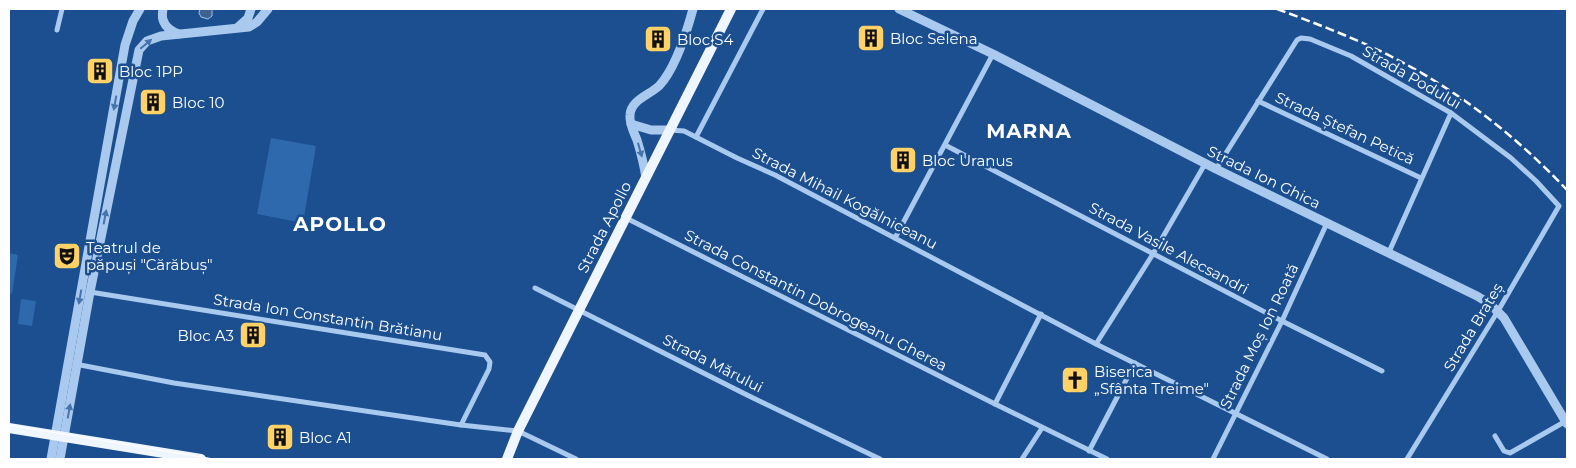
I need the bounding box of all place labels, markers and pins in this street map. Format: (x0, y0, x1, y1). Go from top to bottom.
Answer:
building icon: Bloc Selena (856, 23, 886, 53)
building icon: Bloc S4 (643, 24, 673, 54)
place label: Bloc Selena (890, 29, 978, 48)
place label: Bloc S4 (677, 30, 734, 49)
building icon: Bloc 1PP (85, 56, 115, 86)
place label: Bloc 1PP (119, 62, 183, 81)
building icon: Bloc 10 (138, 87, 168, 117)
place label: Bloc 10 (172, 93, 225, 112)
building icon: Bloc Uranus (888, 145, 918, 175)
place label: Bloc Uranus (922, 151, 1013, 170)
place label: Teatrul de păpuși "Cărăbuș" (86, 238, 213, 275)
theatre icon: Teatrul de păpuși "Cărăbuș" (52, 241, 82, 271)
building icon: Bloc A3 (238, 320, 268, 350)
place label: Bloc A3 (178, 326, 234, 345)
place label: Biserica „Sfânta Treime" (1094, 362, 1209, 398)
church icon: Biserica „Sfânta Treime" (1060, 365, 1090, 395)
building icon: Bloc A1 (265, 422, 295, 452)
place label: Bloc A1 (299, 428, 352, 447)

